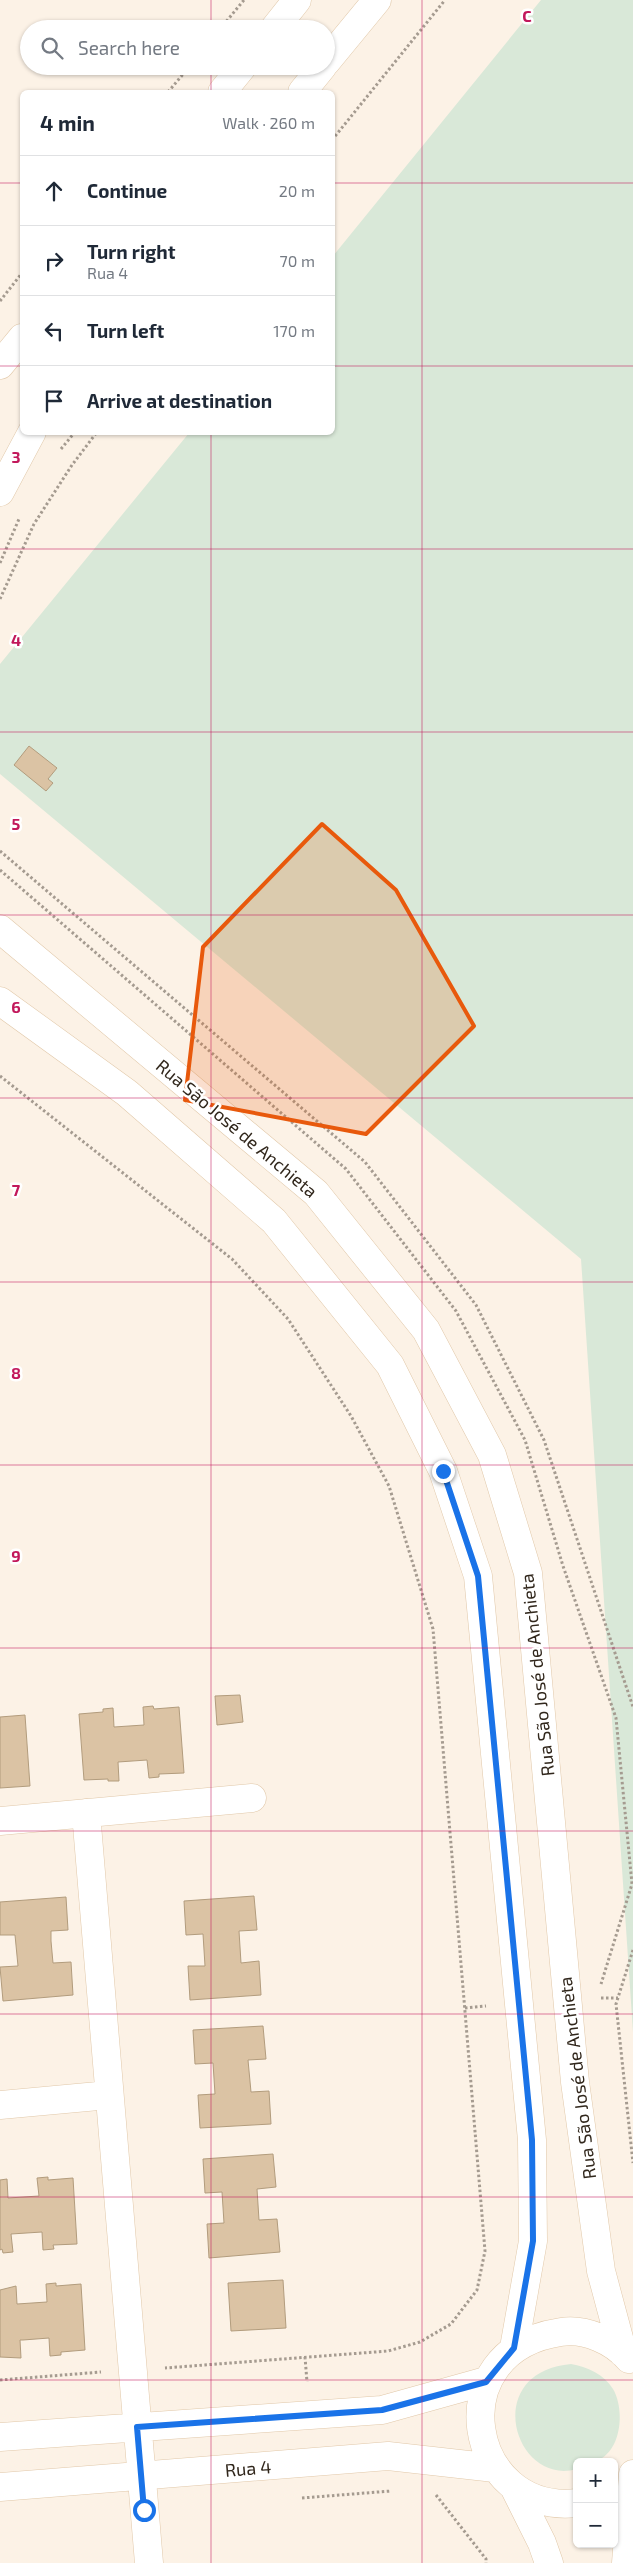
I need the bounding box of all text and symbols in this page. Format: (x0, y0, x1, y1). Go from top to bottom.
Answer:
text: C (522, 6, 532, 25)
search box (20, 20, 335, 75)
icon: search (38, 34, 66, 62)
text: Search here (78, 36, 180, 59)
text: 4 min (40, 110, 95, 135)
text: Walk · 260 m (222, 113, 315, 132)
icon: ahead (40, 177, 68, 205)
text: Continue (87, 179, 167, 202)
text: 20 m (279, 181, 315, 200)
text: Turn right (87, 240, 175, 263)
icon: right (40, 247, 68, 275)
text: 70 m (280, 251, 315, 270)
text: Rua 4 (87, 263, 128, 282)
icon: left (40, 317, 68, 345)
text: Turn left (87, 319, 164, 342)
text: 170 m (273, 321, 315, 340)
icon: arrive (40, 387, 68, 415)
text: Arrive at destination (87, 389, 272, 412)
text: 3 (11, 447, 21, 466)
text: 4 (11, 630, 21, 649)
text: 5 (12, 814, 21, 833)
text: 6 (11, 997, 21, 1016)
street label: Rua São José de Anchieta (152, 1054, 322, 1202)
text: 7 (12, 1180, 21, 1199)
text: 8 (11, 1363, 21, 1382)
route end (432, 1460, 455, 1483)
text: 9 (11, 1546, 21, 1565)
street label: Rua São José de Anchieta (515, 1573, 559, 1777)
street label: Rua São José de Anchieta (554, 1976, 600, 2180)
street label: Rua 4 (224, 2455, 272, 2481)
map controls (573, 2458, 618, 2548)
button: + (573, 2458, 618, 2503)
route start (133, 2499, 156, 2522)
button: − (573, 2503, 618, 2548)

